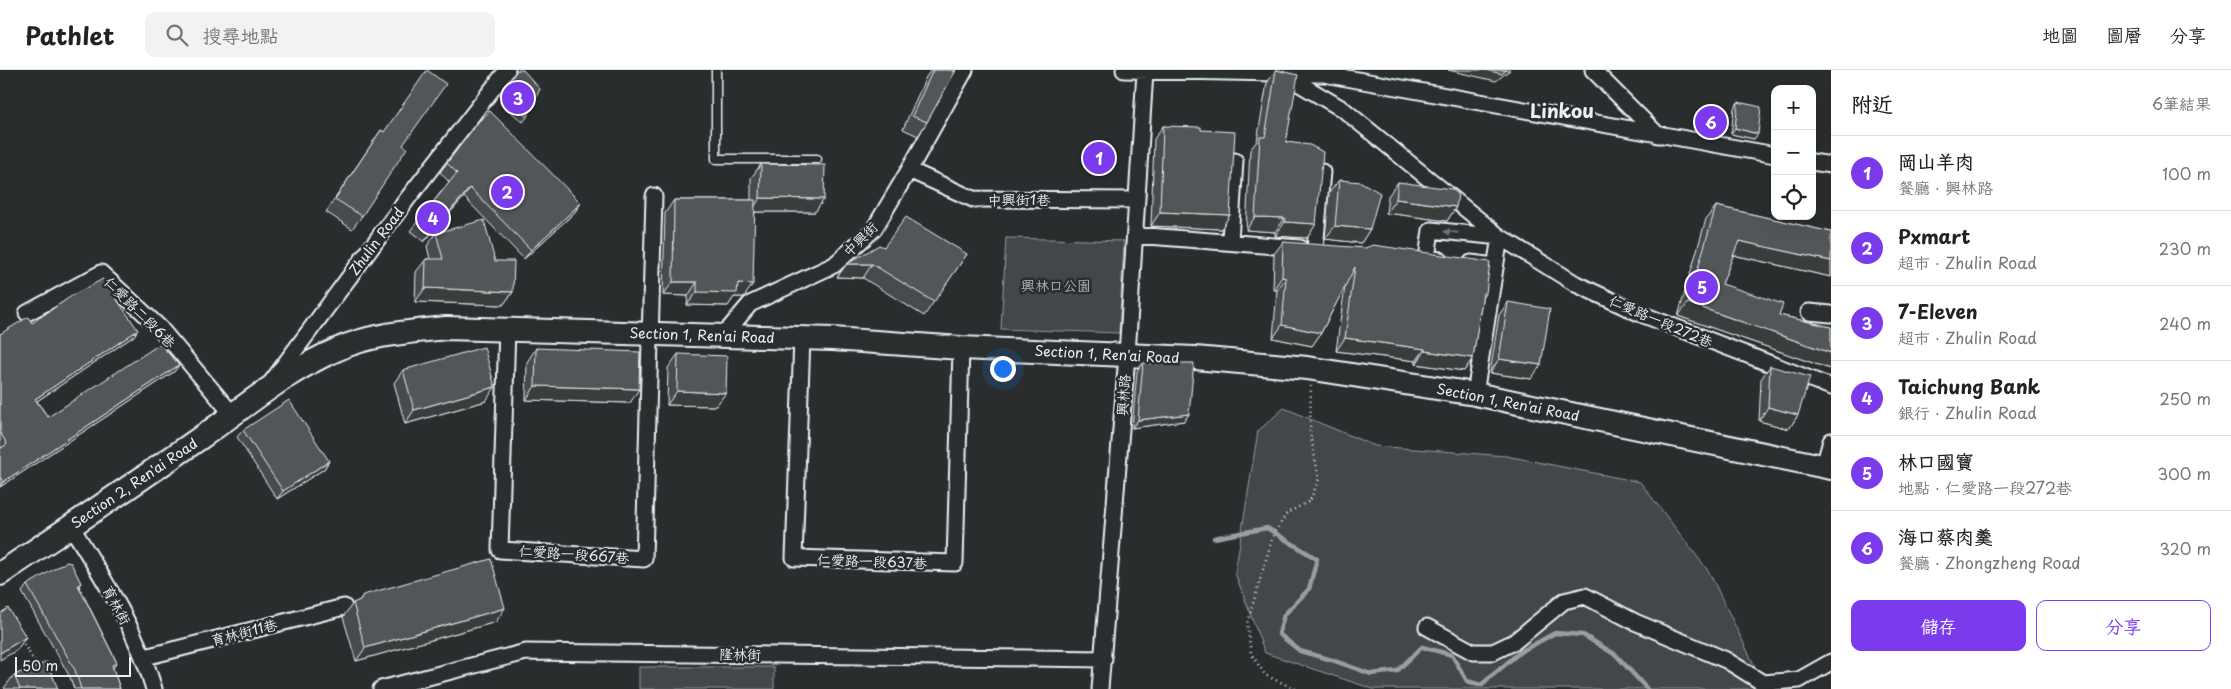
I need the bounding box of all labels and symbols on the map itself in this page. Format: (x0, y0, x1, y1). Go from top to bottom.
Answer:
pin: 3 (502, 79, 534, 117)
district label: Linkou (1530, 96, 1594, 124)
pin: 6 (1695, 103, 1727, 141)
pin: 1 (1083, 139, 1115, 177)
pin: 2 (491, 173, 523, 211)
street label: 中興街1巷 (988, 189, 1051, 210)
pin: 4 (417, 199, 449, 237)
street label: Zhulin Road (343, 203, 409, 279)
street label: 中興街 (838, 217, 882, 261)
one-way arrow (1443, 228, 1459, 236)
pin: 5 (1686, 268, 1718, 306)
street label: 仁愛路二段6巷 (99, 271, 181, 353)
park label: 興林口公園 (1021, 275, 1091, 296)
street label: 仁愛路一段272巷 (1606, 290, 1717, 353)
street label: Section 1, Ren'ai Road (629, 322, 775, 348)
street label: Section 1, Ren'ai Road (1034, 340, 1180, 368)
your location (990, 356, 1016, 382)
street label: 興林路 (1111, 373, 1135, 417)
street label: Section 1, Ren'ai Road (1435, 378, 1581, 426)
street label: Section 2, Ren'ai Road (66, 433, 202, 533)
street label: 仁愛路一段667巷 (518, 540, 631, 568)
street label: 仁愛路一段637巷 (817, 549, 928, 573)
street label: 育林街 (98, 582, 136, 628)
street label: 育林街11巷 (209, 613, 280, 650)
street label: 隆林街 (719, 643, 761, 665)
scale bar (15, 654, 131, 677)

